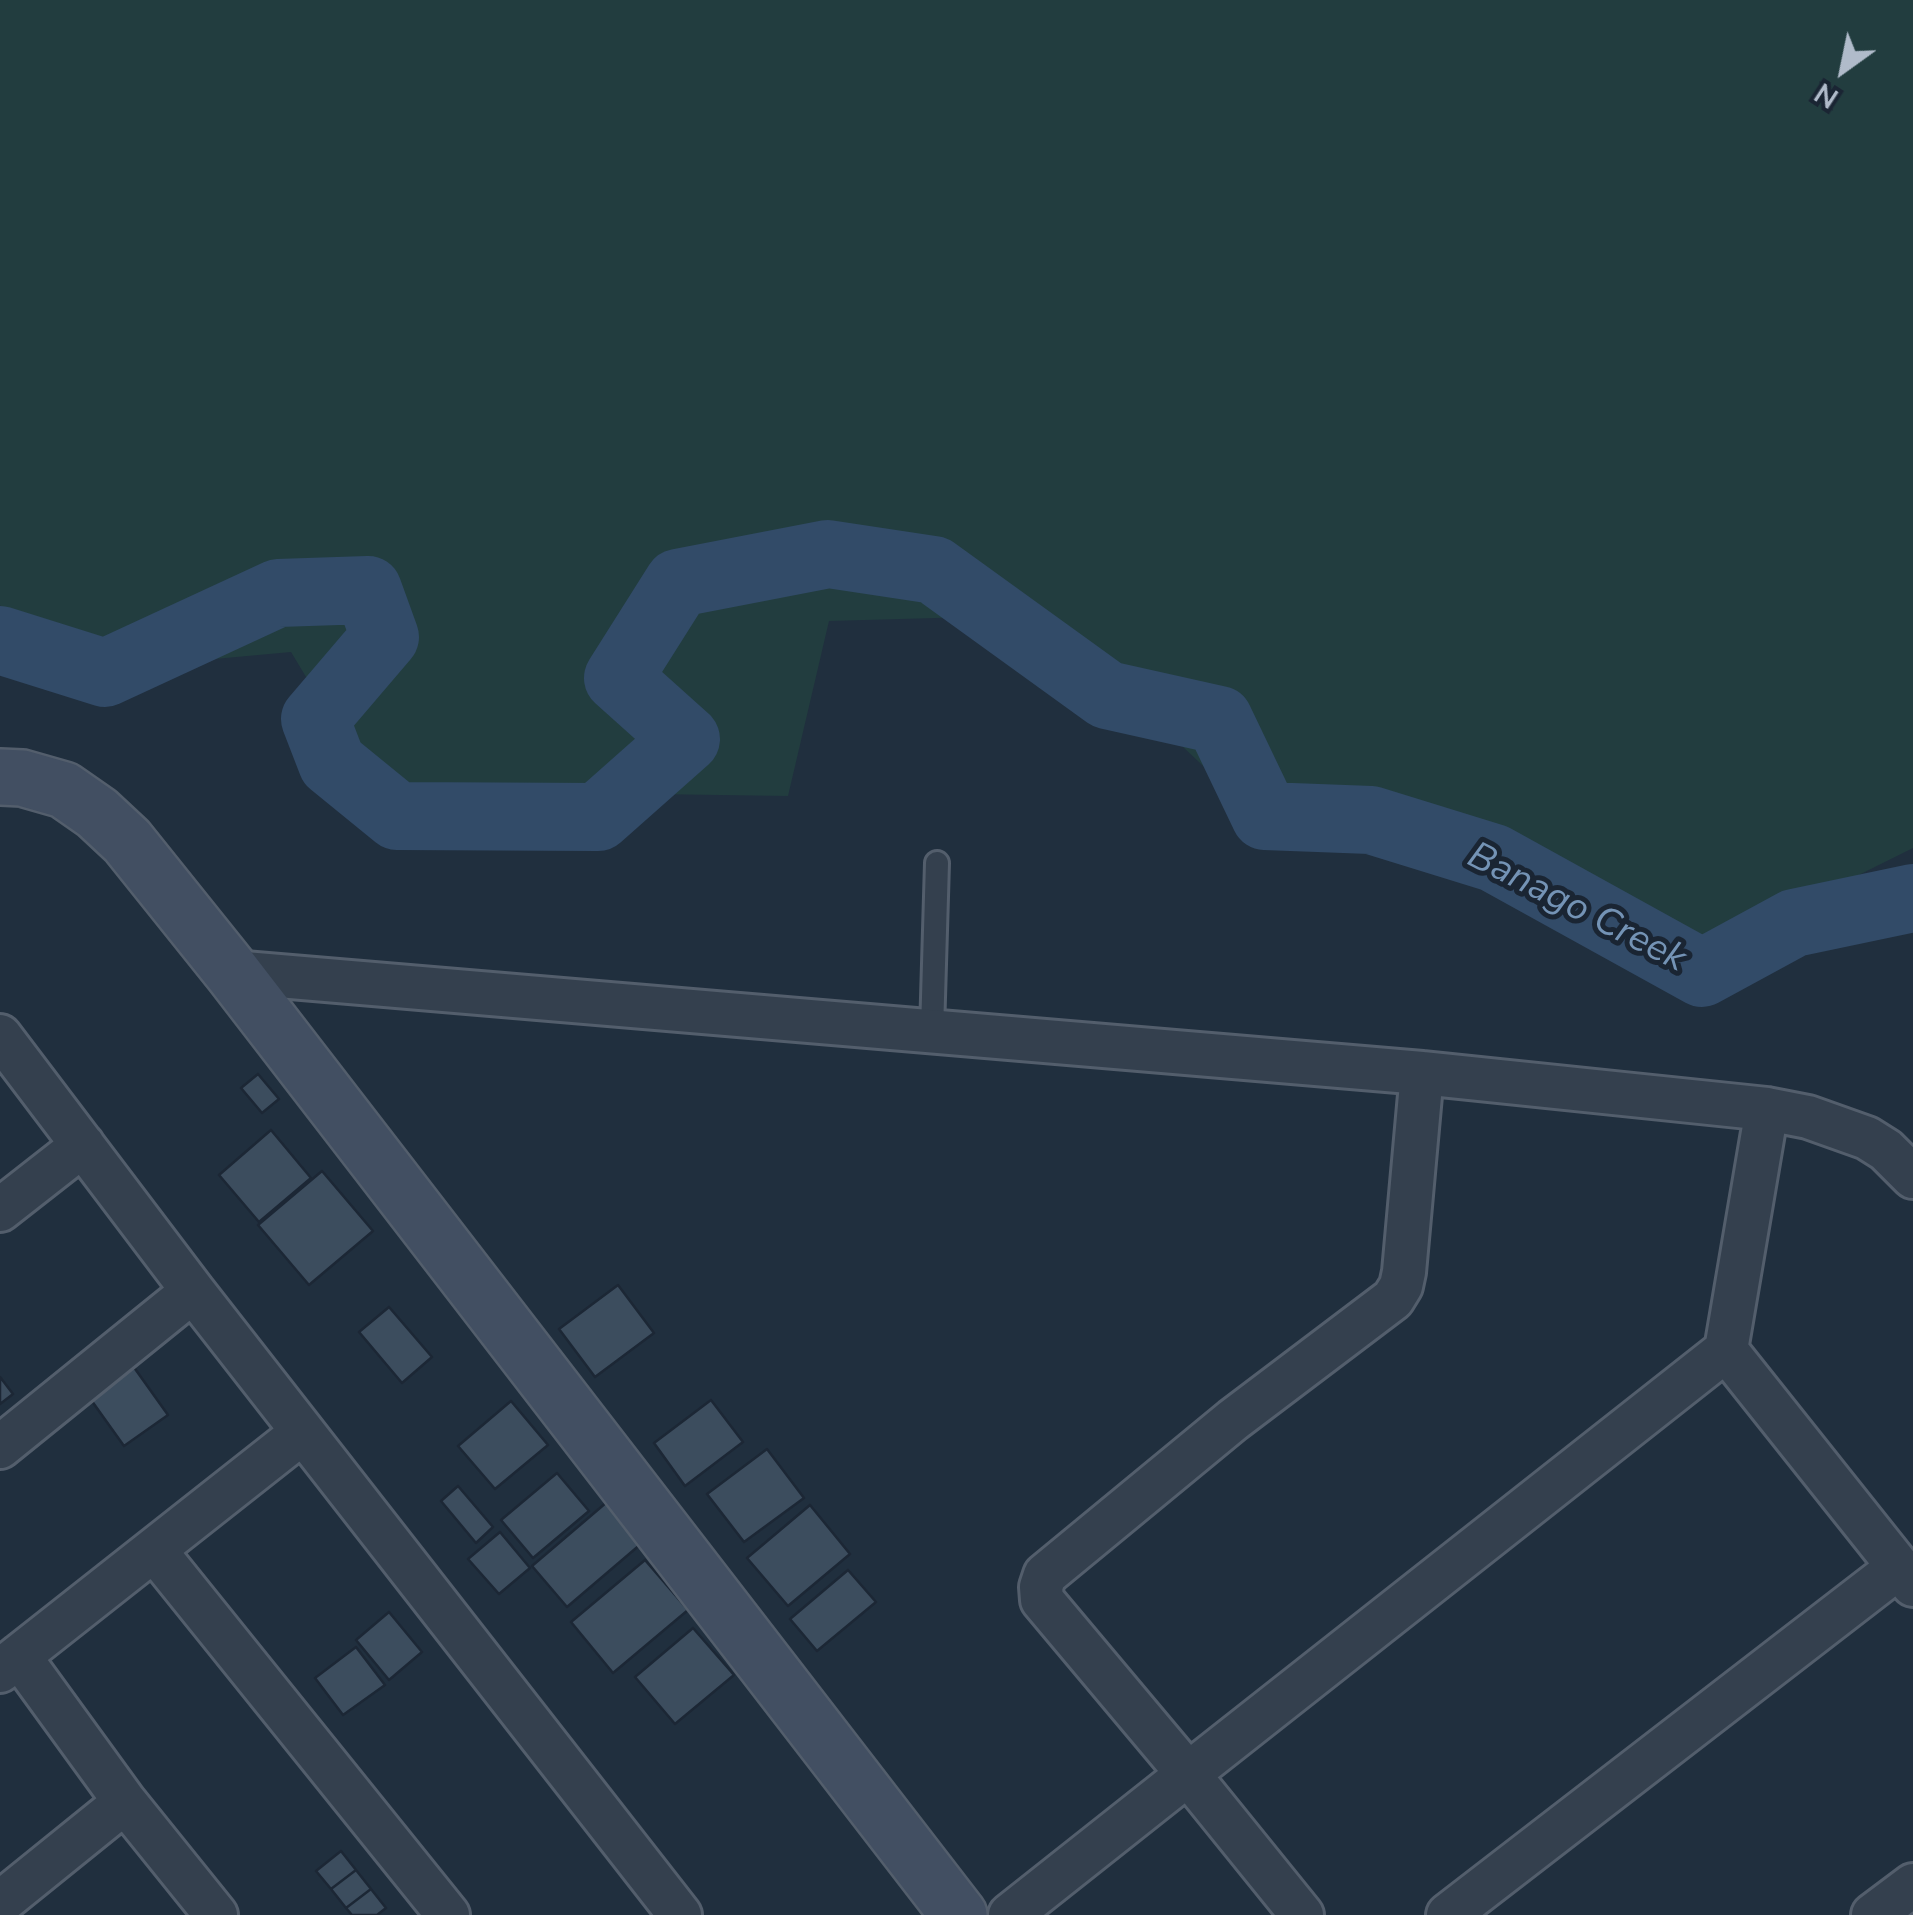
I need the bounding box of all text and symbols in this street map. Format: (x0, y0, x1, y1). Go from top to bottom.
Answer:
north arrow (1793, 20, 1893, 120)
text: N (1808, 74, 1846, 117)
water label: Banago Creek (1459, 834, 1693, 984)

